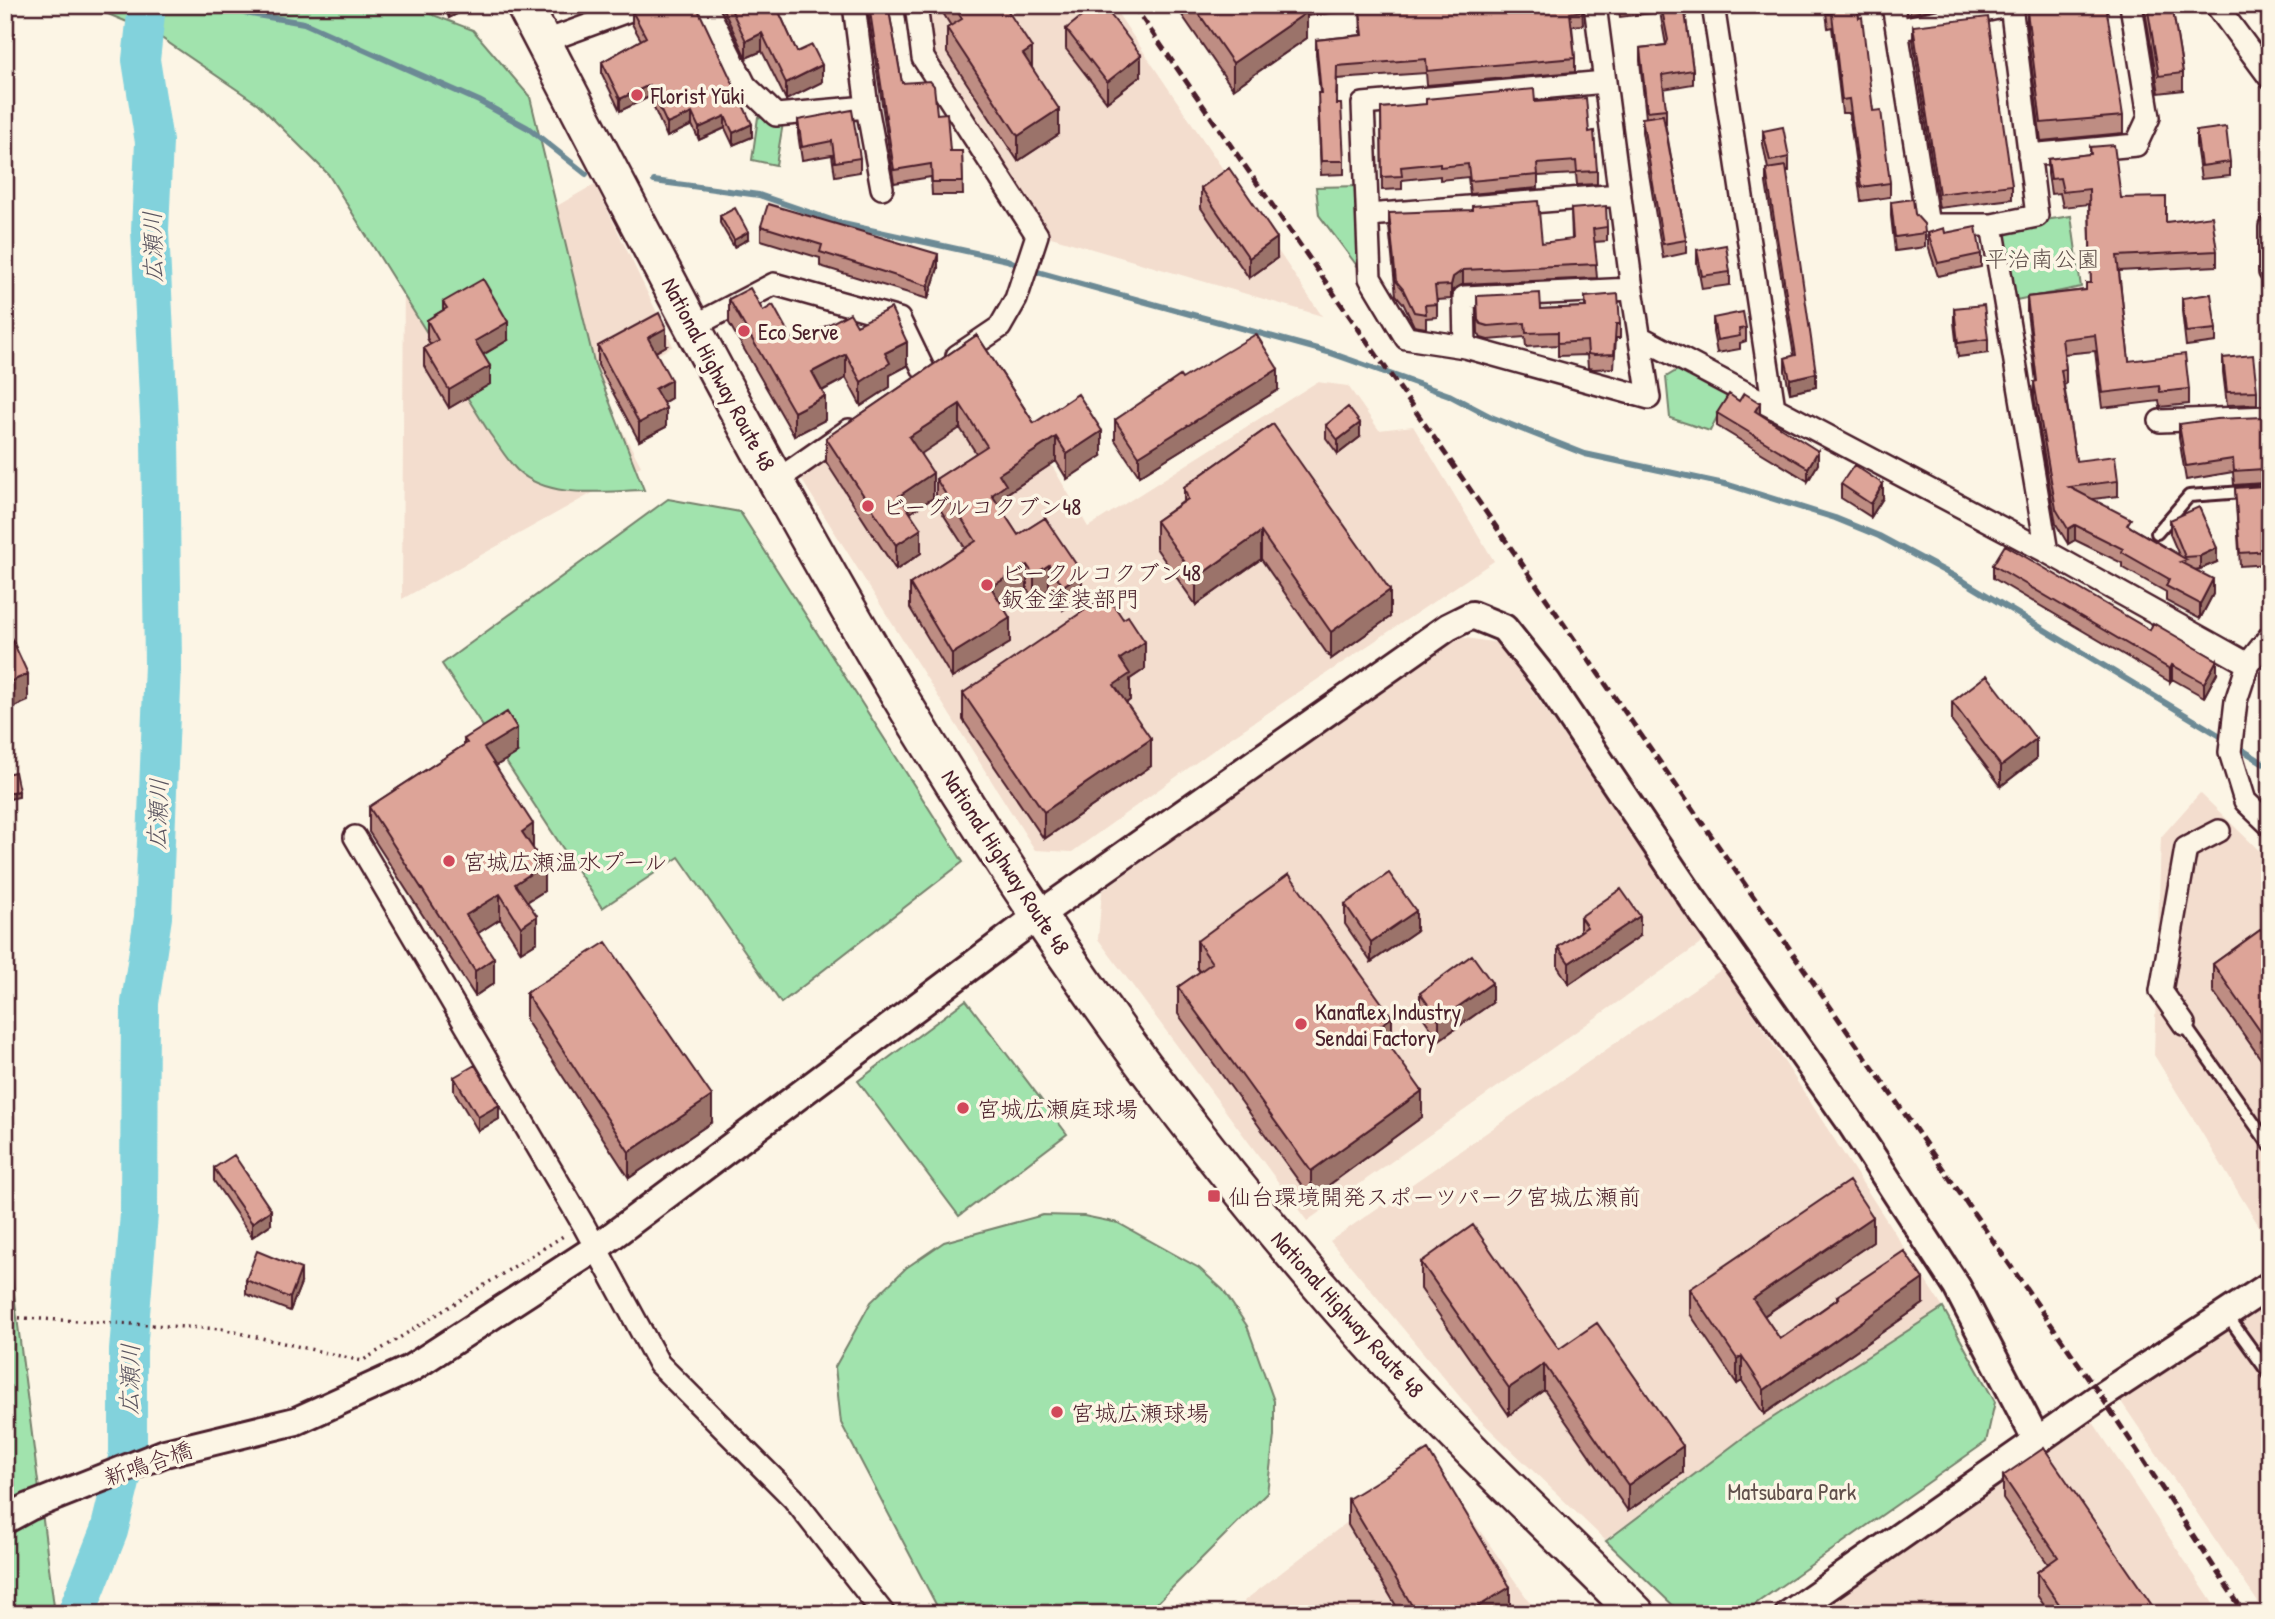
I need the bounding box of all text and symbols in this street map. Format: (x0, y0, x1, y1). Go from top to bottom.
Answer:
place label: Florist Yūki (650, 80, 745, 111)
marker: Florist Yūki (629, 87, 645, 103)
water label: 広瀬川 (135, 211, 169, 283)
park label: 平治南公園 (1985, 243, 2100, 274)
street label: National Highway Route 48 (655, 272, 783, 476)
place label: Eco Serve (758, 316, 839, 347)
marker: Eco Serve (736, 323, 752, 339)
place label: ビーグルコクブン48 (882, 491, 1081, 522)
marker: ビーグルコクブン48 (860, 498, 876, 514)
place label: ビークルコクブン48 鈑金塗装部門 (1001, 557, 1201, 614)
marker: ビークルコクブン48 鈑金塗装部門 (979, 577, 995, 593)
street label: National Highway Route 48 (935, 763, 1077, 961)
water label: 広瀬川 (140, 777, 174, 851)
place label: 宮城広瀬温水プール (463, 846, 667, 877)
marker: 宮城広瀬温水プール (441, 853, 457, 869)
place label: Kanaflex Industry Sendai Factory (1315, 996, 1462, 1053)
marker: Kanaflex Industry Sendai Factory (1293, 1016, 1309, 1032)
place label: 宮城広瀬庭球場 (977, 1093, 1138, 1124)
marker: 宮城広瀬庭球場 (955, 1100, 971, 1116)
place label: 仙台環境開発スポーツパーク宮城広瀬前 (1228, 1181, 1641, 1212)
marker: 仙台環境開発スポーツパーク宮城広瀬前 (1206, 1188, 1222, 1204)
street label: National Highway Route 48 (1265, 1224, 1431, 1404)
water label: 広瀬川 (112, 1343, 146, 1415)
place label: 宮城広瀬球場 (1071, 1397, 1209, 1428)
marker: 宮城広瀬球場 (1049, 1404, 1065, 1420)
street label: 新鳴合橋 (99, 1433, 197, 1493)
park label: Matsubara Park (1728, 1476, 1857, 1507)

